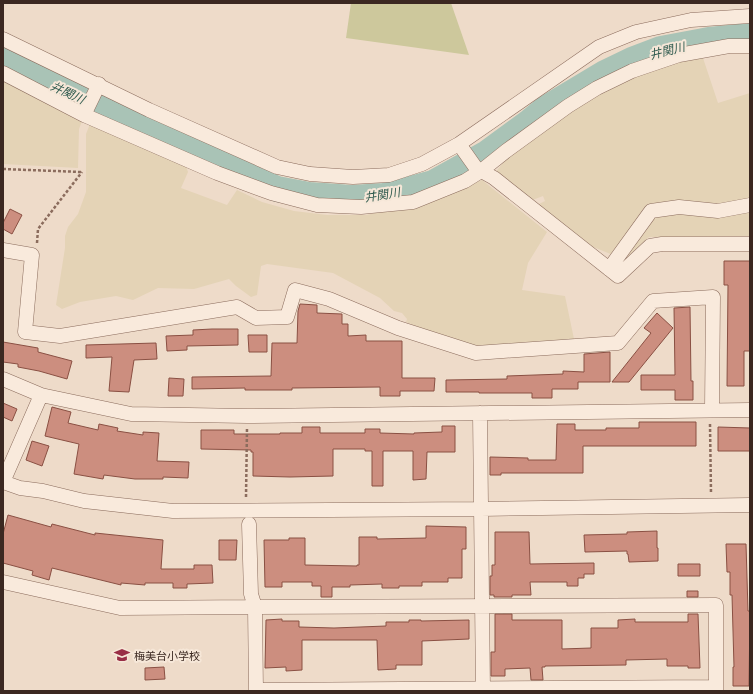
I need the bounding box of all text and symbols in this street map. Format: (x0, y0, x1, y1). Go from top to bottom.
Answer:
water label: 井関川 (648, 37, 688, 62)
water label: 井関川 (48, 77, 90, 108)
water label: 井関川 (363, 183, 403, 205)
school or university icon: 梅美台小学校 (113, 646, 131, 664)
place label: 梅美台小学校 (134, 648, 200, 663)

